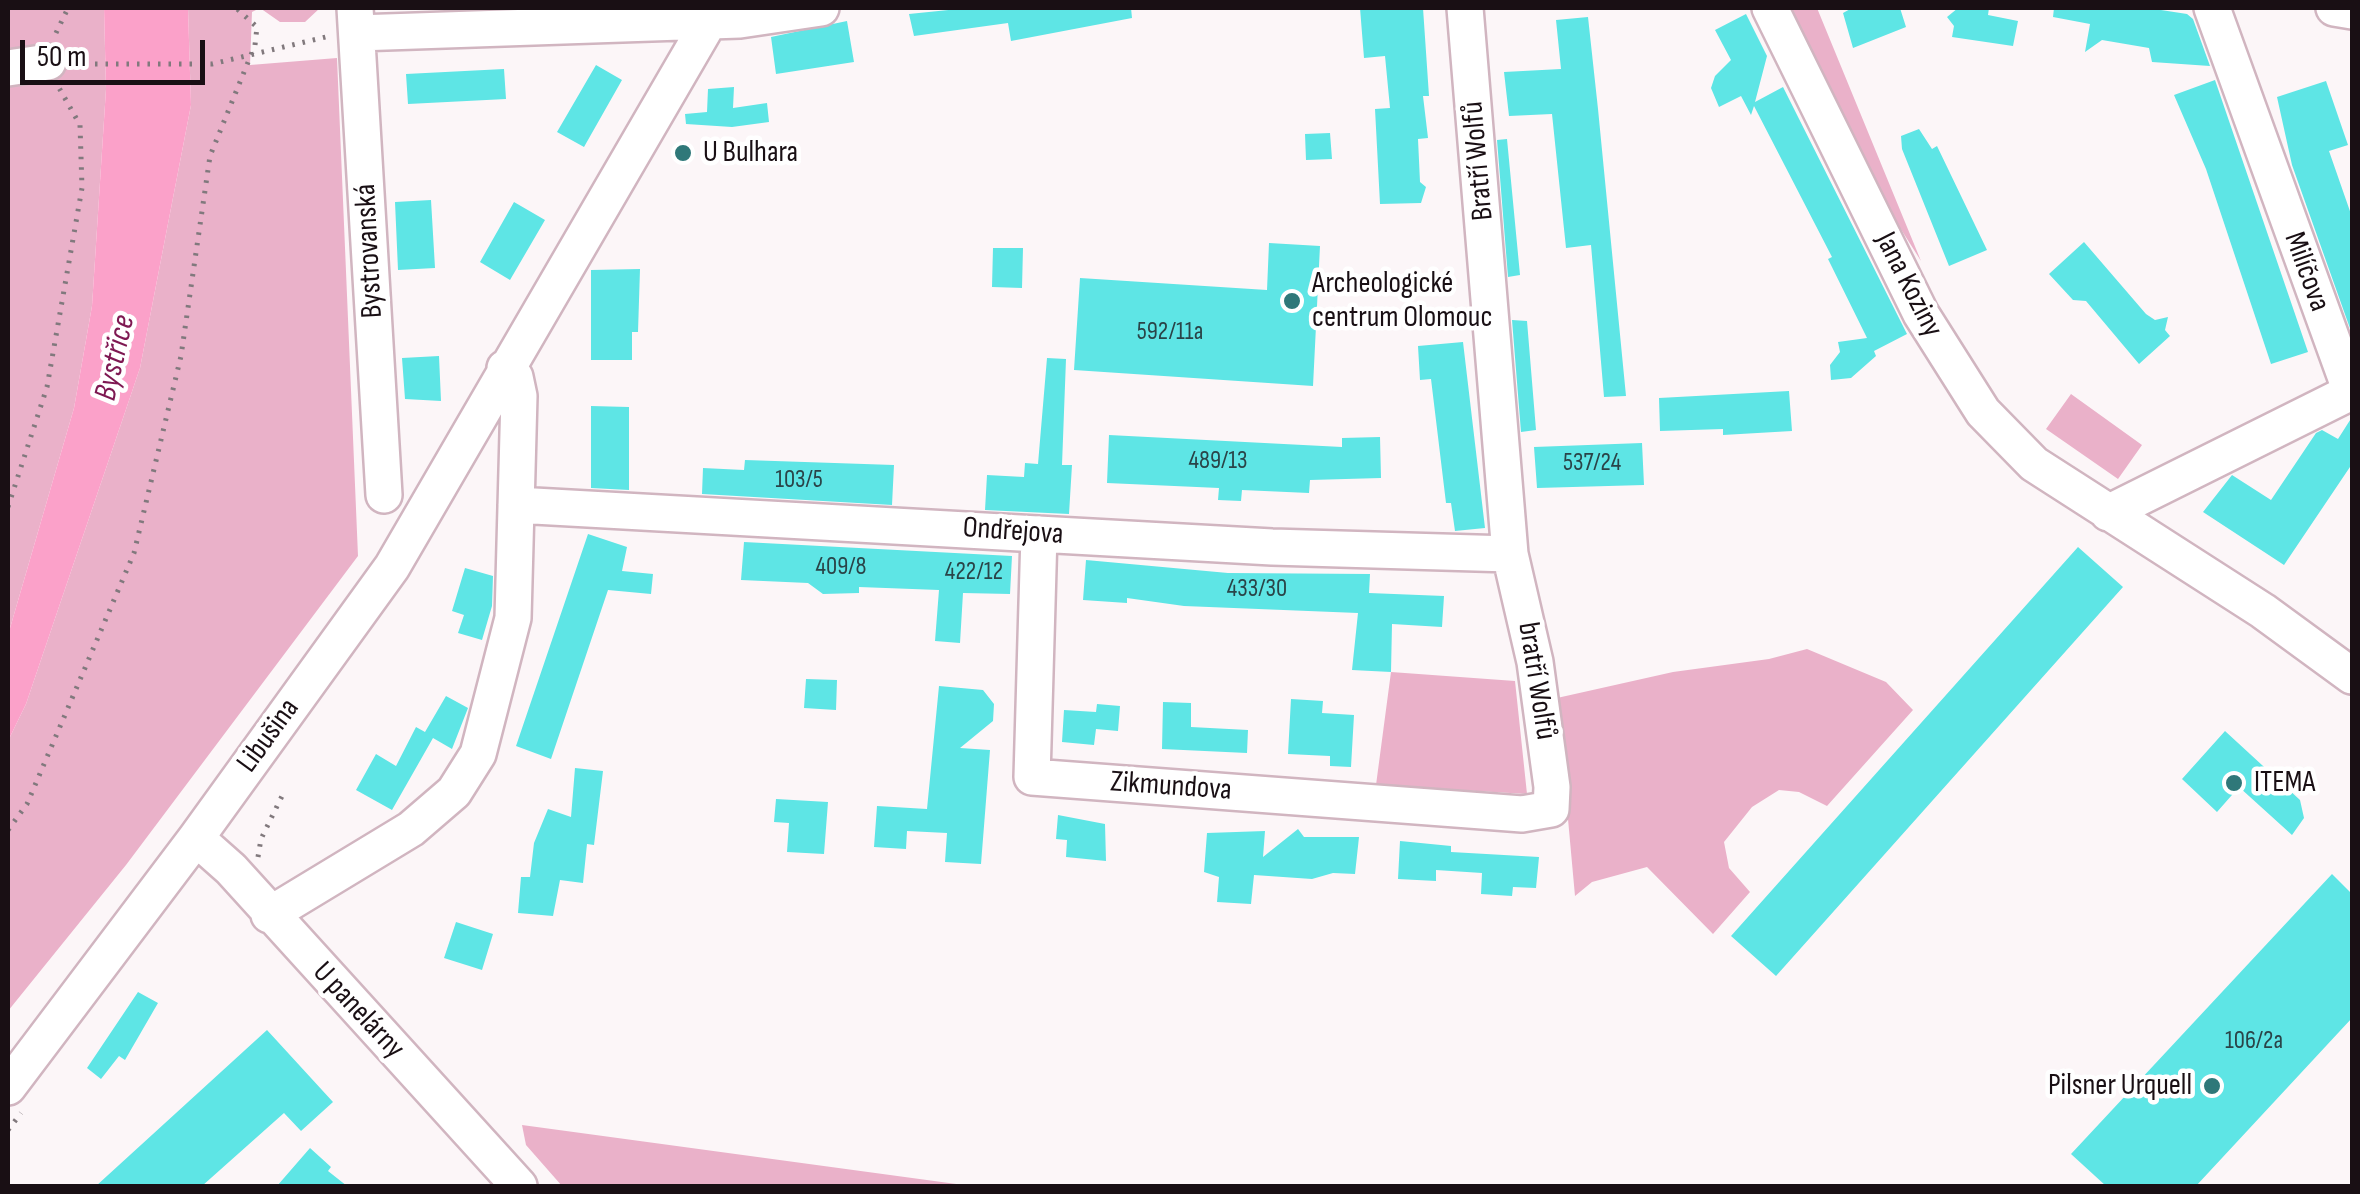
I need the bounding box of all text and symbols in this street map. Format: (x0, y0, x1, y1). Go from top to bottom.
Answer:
scale bar (25, 20, 210, 82)
text: 50 m (37, 39, 86, 75)
street label: Bratří Wolfů (1456, 100, 1502, 222)
place label: U Bulhara (703, 135, 798, 171)
marker: U Bulhara (672, 142, 694, 164)
street label: Bystrovanská (349, 183, 391, 319)
street label: Jana Koziny (1866, 227, 1950, 343)
street label: Milíčova (2275, 228, 2337, 316)
place label: Archeologické centrum Olomouc (1312, 266, 1492, 336)
marker: Archeologické centrum Olomouc (1281, 290, 1303, 312)
water label: Bystřice (88, 312, 144, 404)
house number: 592/11a (1137, 318, 1203, 348)
house number: 489/13 (1188, 447, 1248, 477)
house number: 537/24 (1563, 449, 1621, 479)
house number: 103/5 (775, 466, 823, 496)
street label: Ondřejova (962, 511, 1064, 553)
house number: 409/8 (816, 553, 866, 583)
house number: 422/12 (945, 558, 1003, 588)
house number: 433/30 (1227, 575, 1287, 605)
street label: bratří Wolfů (1509, 620, 1563, 742)
street label: Libušina (230, 692, 308, 780)
street label: Zikmundova (1109, 765, 1233, 809)
place label: ITEMA (2254, 765, 2315, 801)
marker: ITEMA (2223, 772, 2245, 794)
street label: U panelárny (304, 955, 412, 1067)
house number: 106/2a (2225, 1027, 2283, 1057)
place label: Pilsner Urquell (2048, 1068, 2192, 1104)
marker: Pilsner Urquell (2201, 1075, 2223, 1097)

